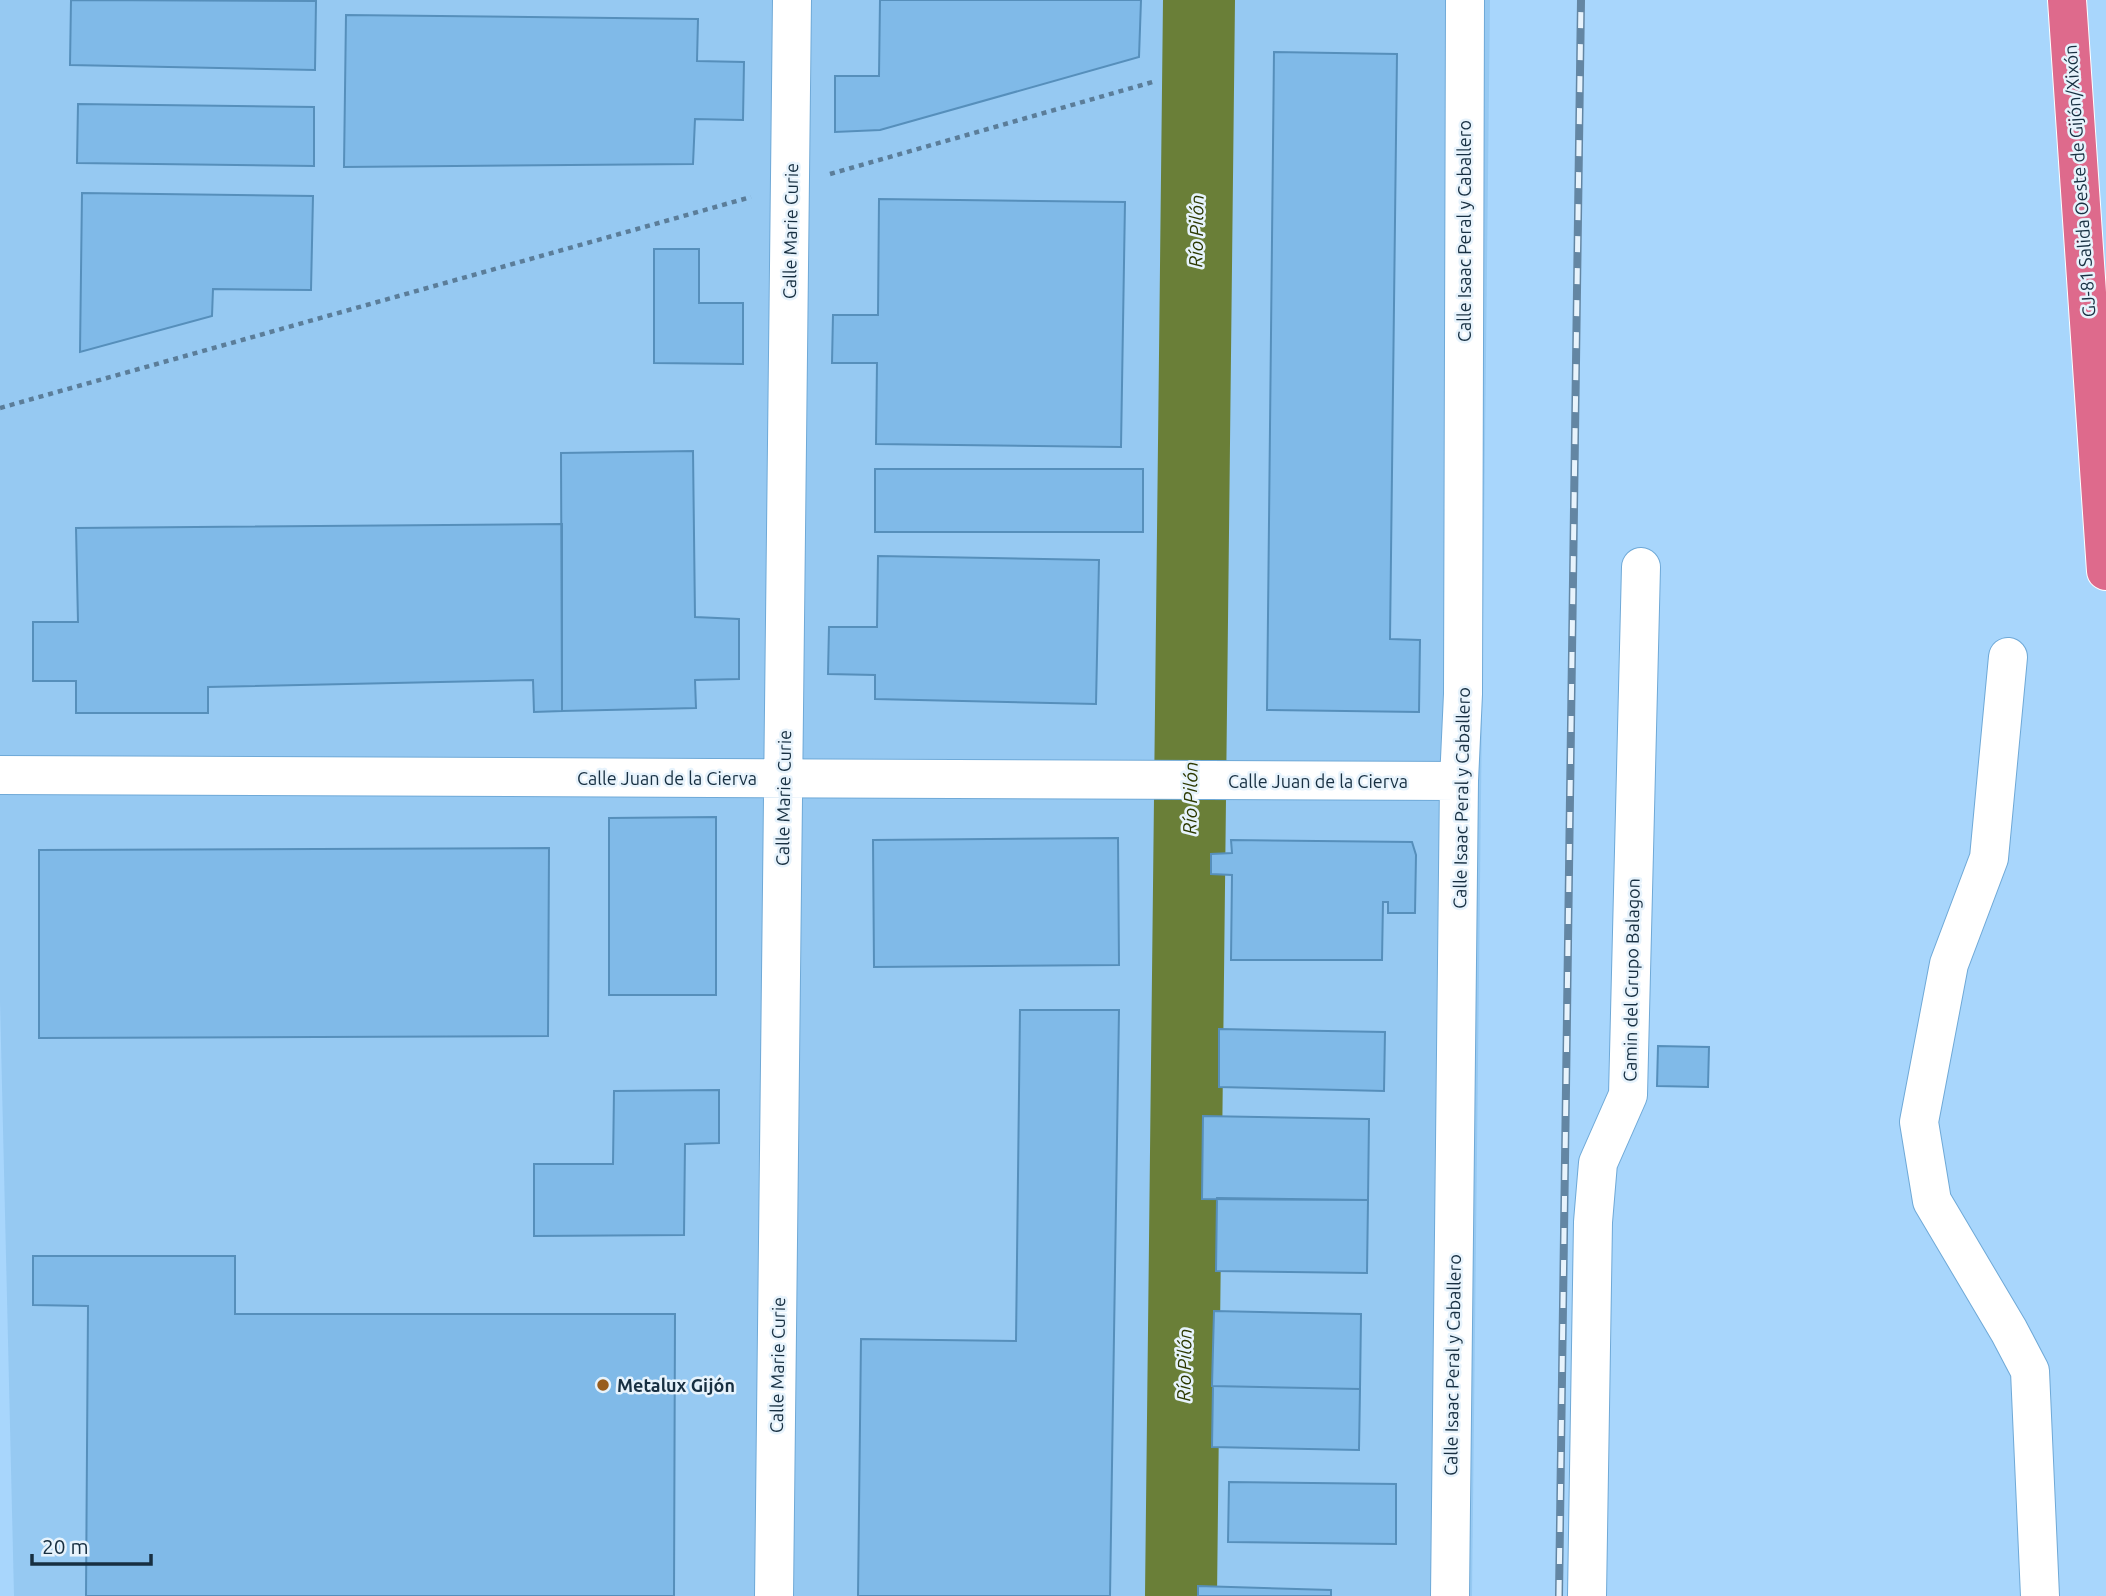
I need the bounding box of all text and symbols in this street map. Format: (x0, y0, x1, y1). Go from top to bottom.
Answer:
street label: GJ-81 Salida Oeste de Gijón/Xixón (2059, 44, 2099, 318)
street label: Calle Isaac Peral y Caballero (1454, 120, 1474, 342)
street label: Calle Marie Curie (779, 163, 801, 299)
water label: Río Pilón (1184, 194, 1208, 268)
street label: Calle Isaac Peral y Caballero (1449, 687, 1473, 909)
street label: Calle Marie Curie (772, 730, 794, 866)
water label: Río Pilón (1178, 761, 1202, 835)
street label: Calle Juan de la Cierva (577, 768, 757, 788)
street label: Calle Juan de la Cierva (1228, 771, 1408, 791)
street label: Camin del Grupo Balagon (1619, 878, 1643, 1082)
street label: Calle Isaac Peral y Caballero (1440, 1254, 1464, 1476)
street label: Calle Marie Curie (766, 1297, 788, 1433)
water label: Río Pilón (1172, 1328, 1196, 1402)
place label: Metalux Gijón (617, 1375, 735, 1395)
marker: Metalux Gijón (595, 1377, 611, 1393)
scale bar (32, 1522, 150, 1566)
text: 20 m (42, 1534, 89, 1558)

